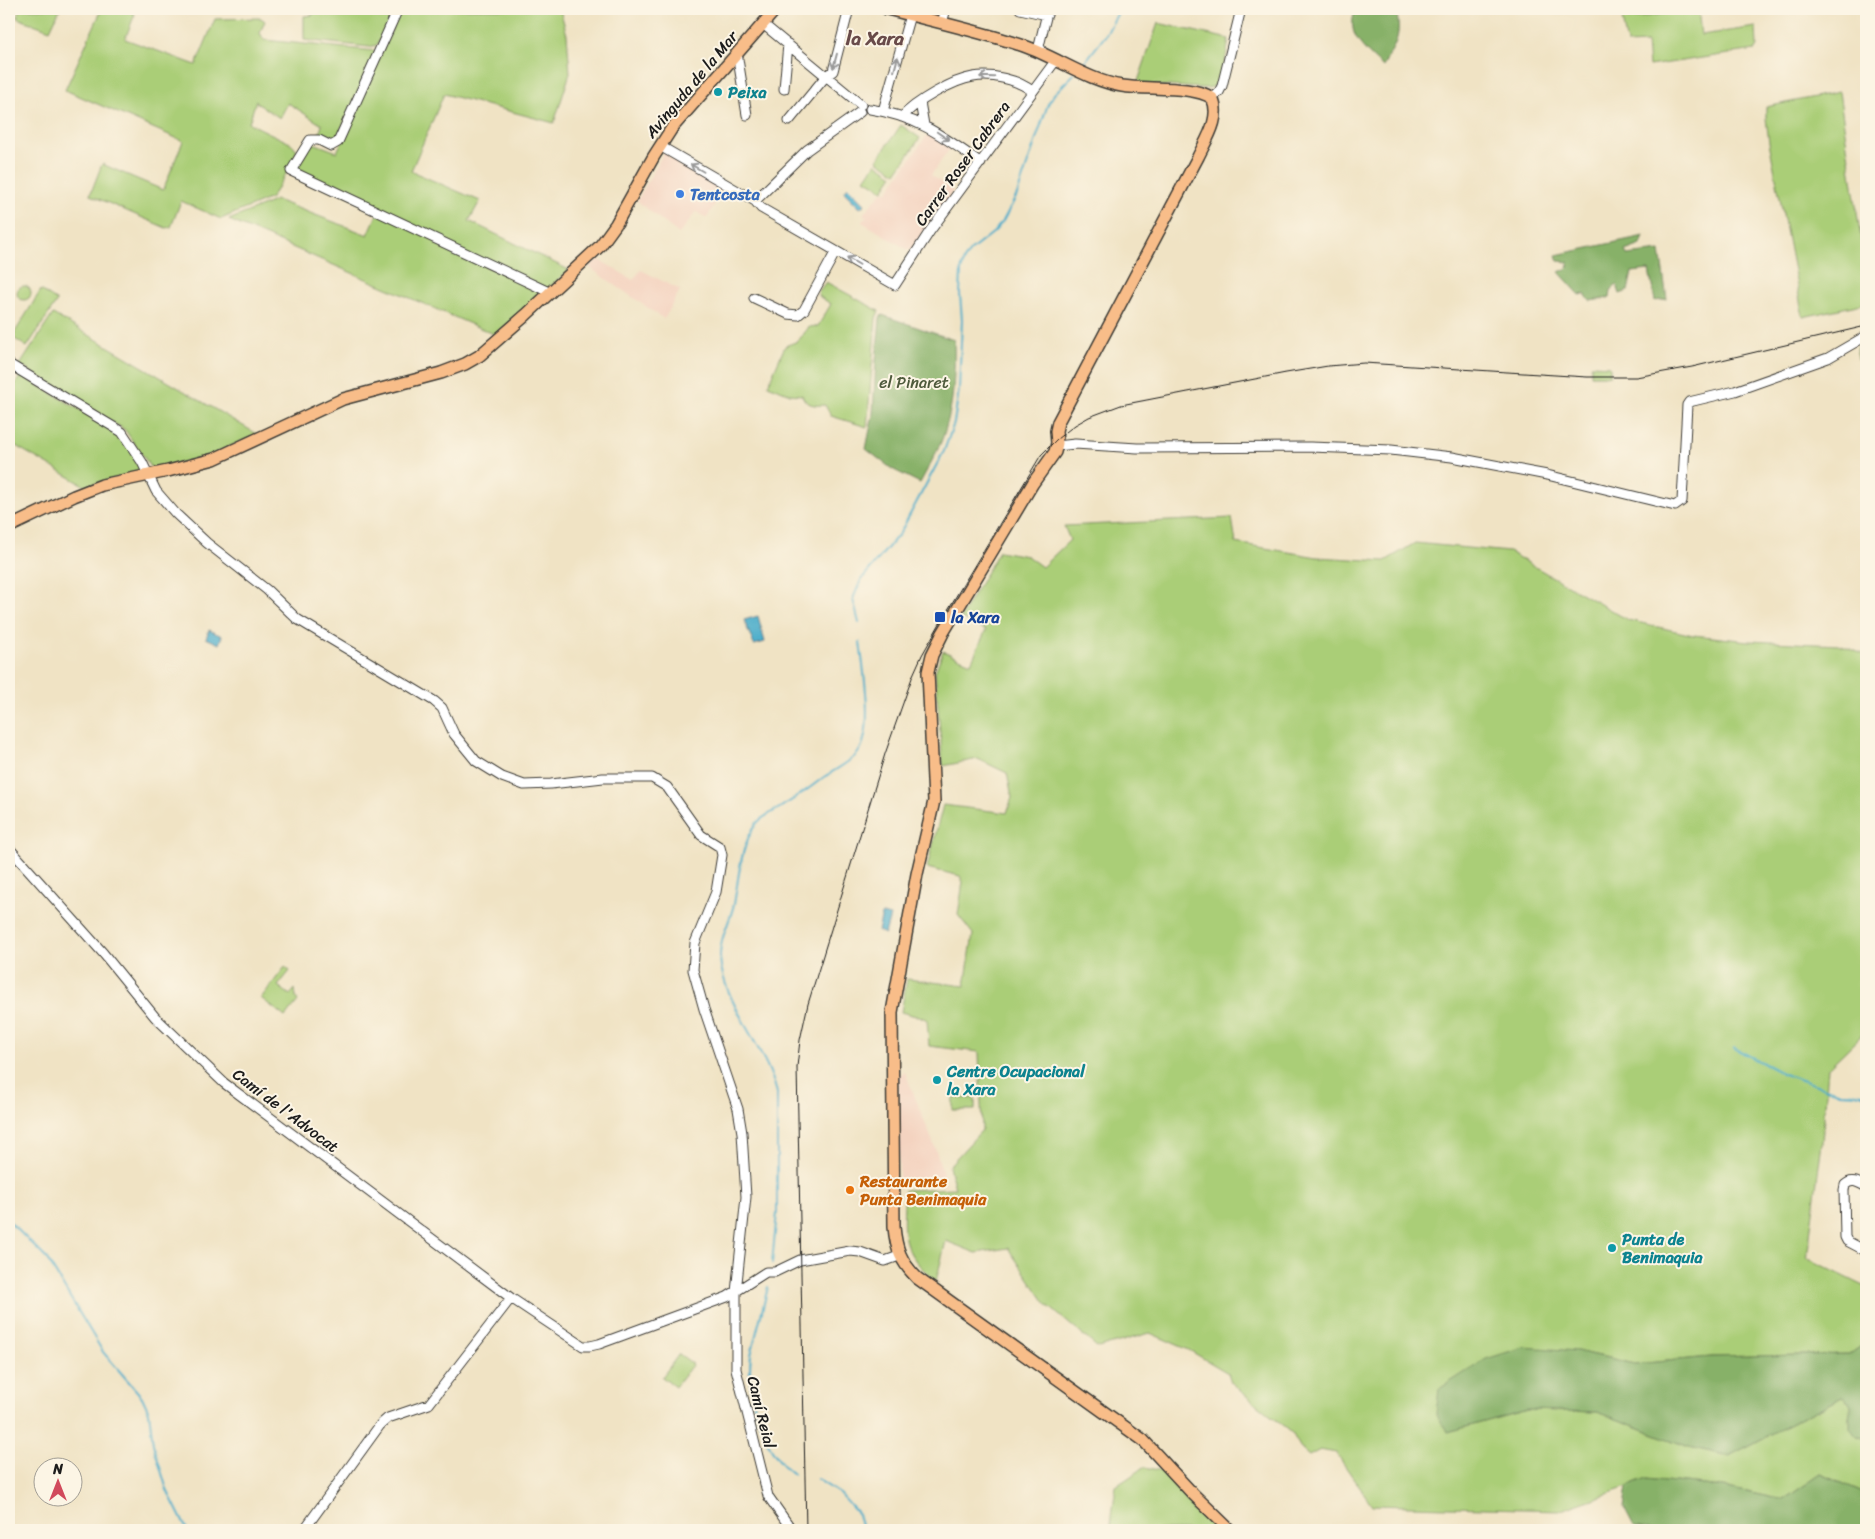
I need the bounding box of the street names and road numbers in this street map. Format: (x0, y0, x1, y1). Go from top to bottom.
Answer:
street label: Avinguda de la Mar (637, 23, 746, 146)
street label: Carrer Roser Cabrera (907, 94, 1018, 232)
street label: Camí de l'Advocat (226, 1060, 345, 1160)
street label: Camí Reial (739, 1373, 785, 1452)

